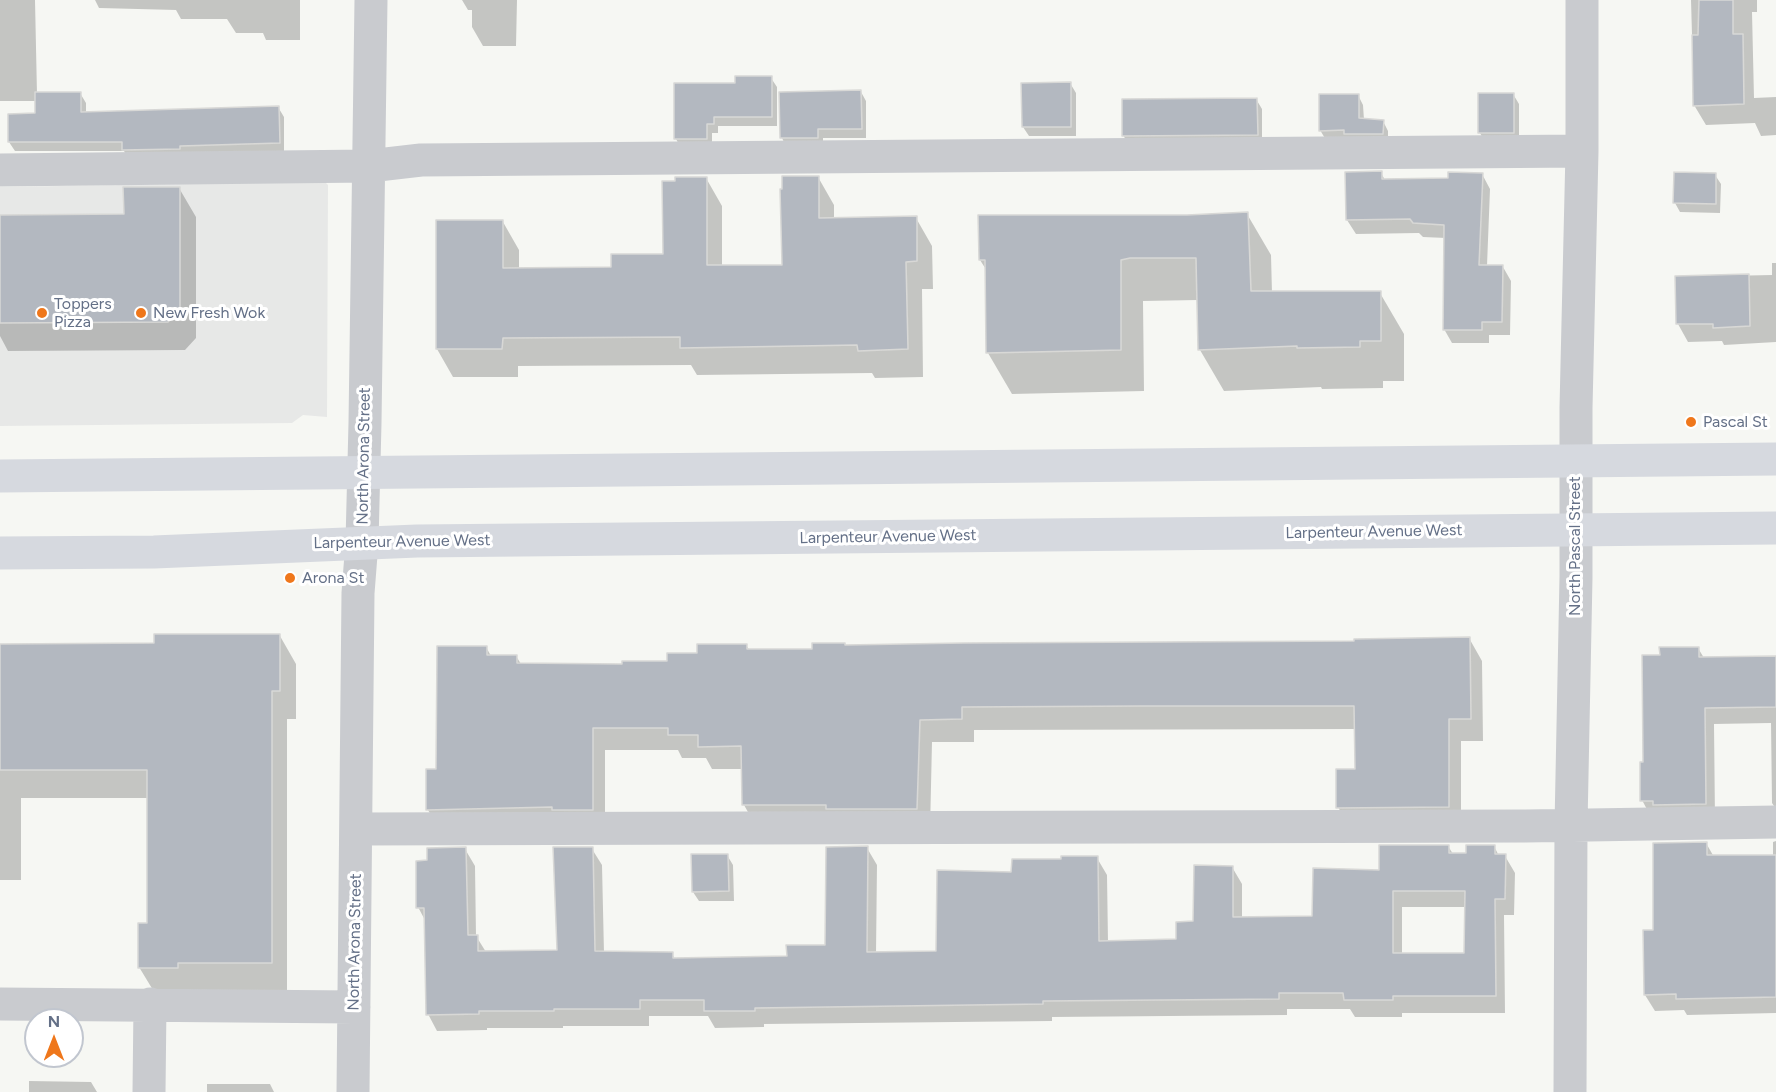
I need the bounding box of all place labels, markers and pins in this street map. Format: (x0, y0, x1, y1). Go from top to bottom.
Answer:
place label: Toppers Pizza (54, 294, 112, 332)
place label: New Fresh Wok (153, 303, 265, 323)
marker: Toppers Pizza (35, 306, 49, 320)
marker: New Fresh Wok (134, 306, 148, 320)
place label: Pascal St (1703, 412, 1768, 432)
marker: Pascal St (1684, 415, 1698, 429)
place label: Arona St (302, 568, 364, 588)
marker: Arona St (283, 571, 297, 585)

